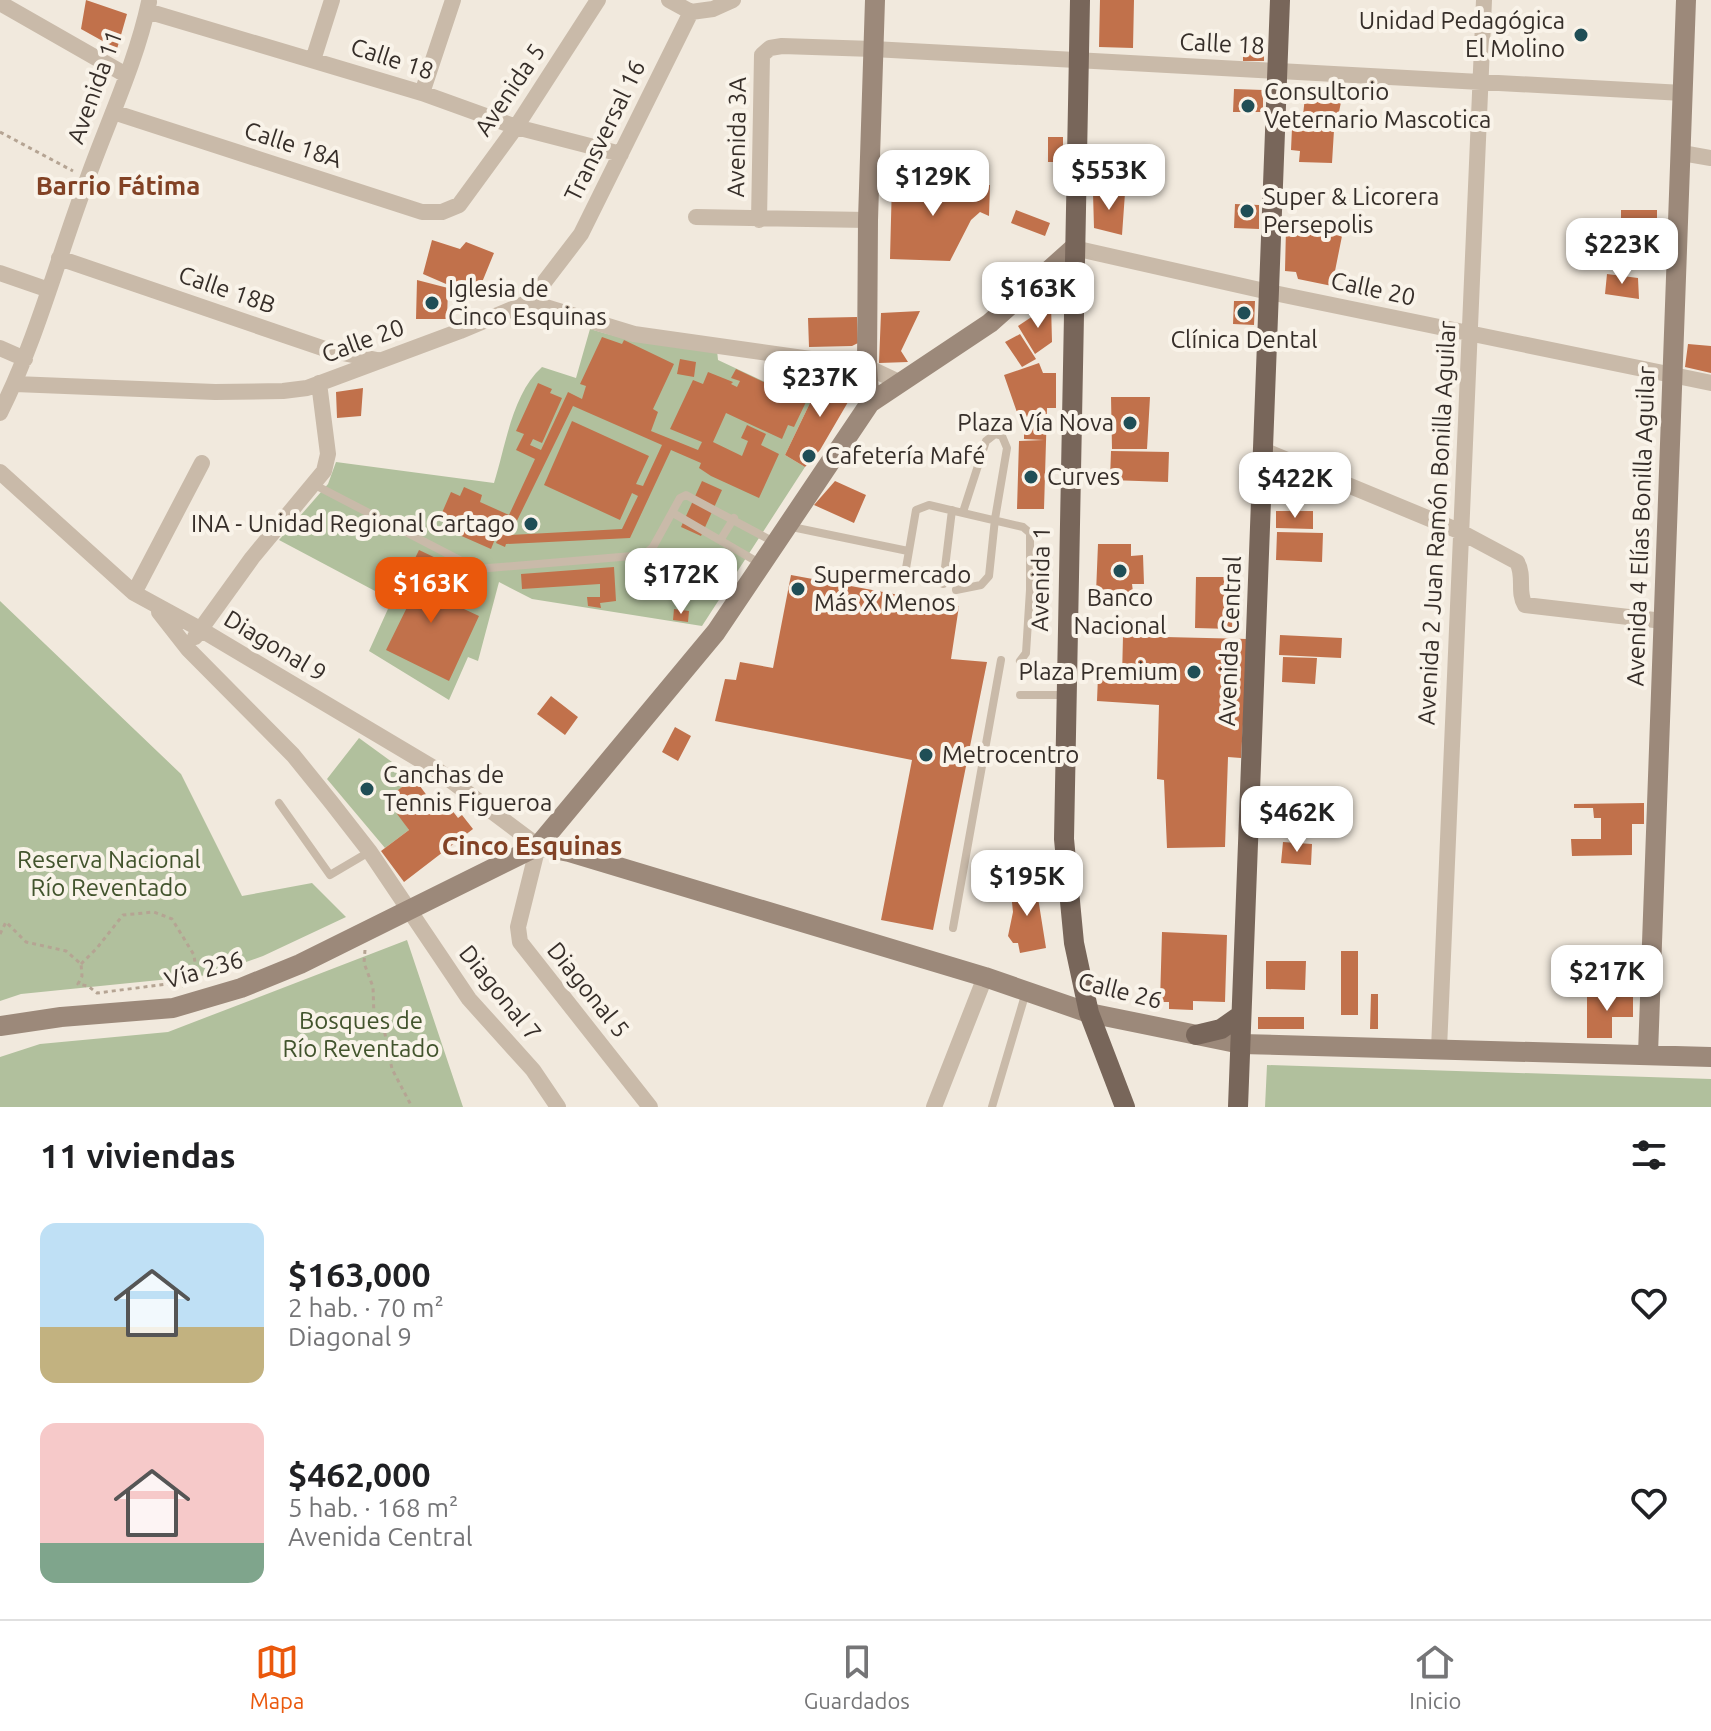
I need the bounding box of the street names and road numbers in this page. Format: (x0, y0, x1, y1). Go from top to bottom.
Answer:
street label: Avenida 11 (62, 26, 128, 147)
street label: Calle 18 (1179, 28, 1265, 59)
street label: Calle 18 (347, 32, 437, 85)
street label: Avenida 5 (469, 39, 550, 141)
street label: Transversal 16 (559, 56, 650, 206)
street label: Avenida 3A (722, 76, 751, 198)
street label: Calle 18A (241, 116, 346, 173)
street label: Calle 18B (175, 260, 279, 319)
street label: Calle 20 (1328, 266, 1418, 311)
street label: Calle 20 (318, 313, 408, 368)
street label: Avenida 2 Juan Ramón Bonilla Aguilar (1412, 320, 1461, 726)
street label: Avenida 4 Elías Bonilla Aguilar (1621, 365, 1660, 687)
street label: Avenida 1 (1026, 526, 1055, 632)
street label: Avenida Central (1213, 555, 1246, 727)
street label: Diagonal 9 (219, 605, 331, 687)
street label: Diagonal 5 (542, 937, 635, 1043)
street label: Diagonal 7 (454, 940, 547, 1046)
street label: Vía 236 (162, 945, 246, 994)
street label: Calle 26 (1075, 967, 1165, 1014)

